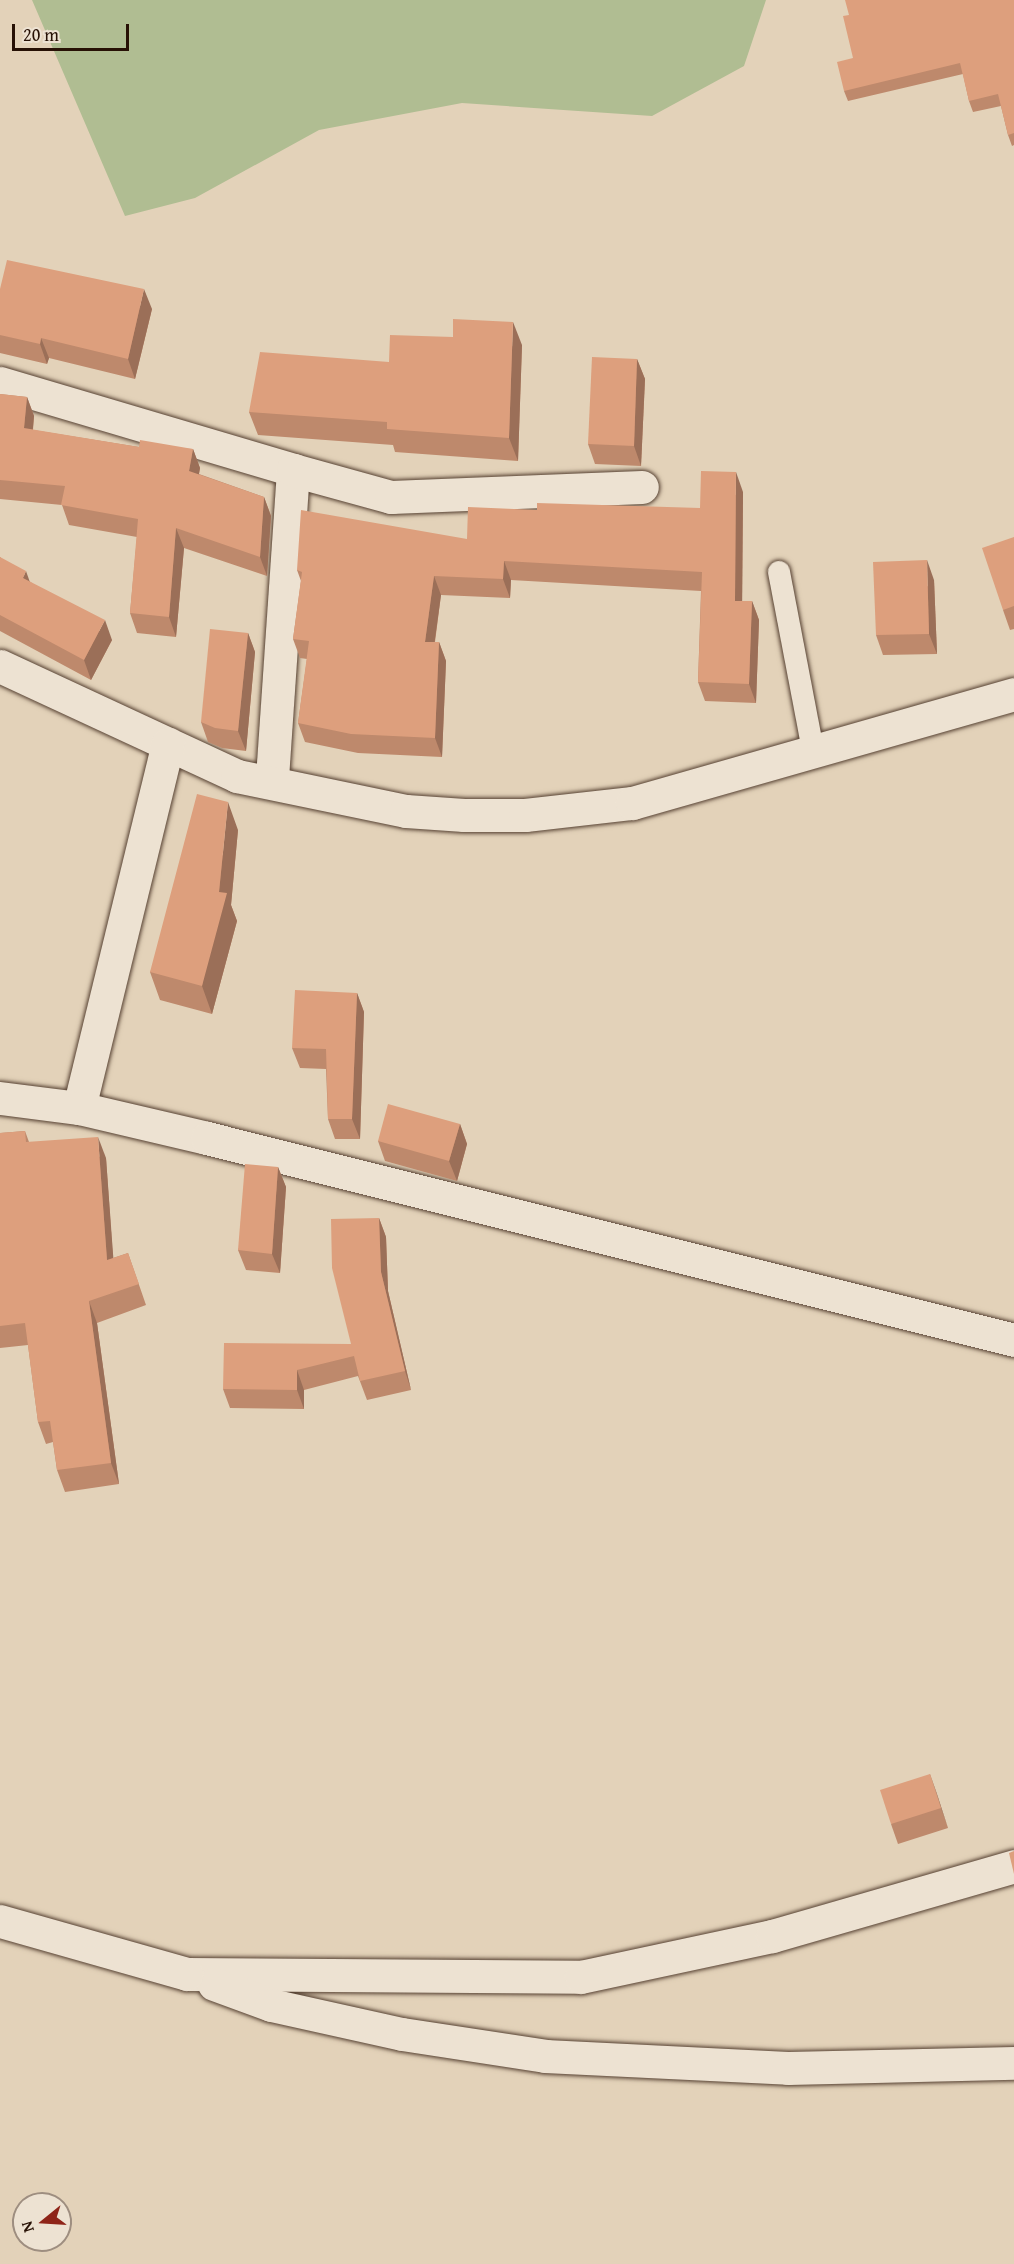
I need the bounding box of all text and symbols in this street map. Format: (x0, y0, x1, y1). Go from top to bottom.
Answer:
scale bar (15, 12, 132, 50)
text: 20 m (23, 21, 59, 48)
north arrow (12, 2192, 72, 2252)
text: N (14, 2218, 40, 2236)

